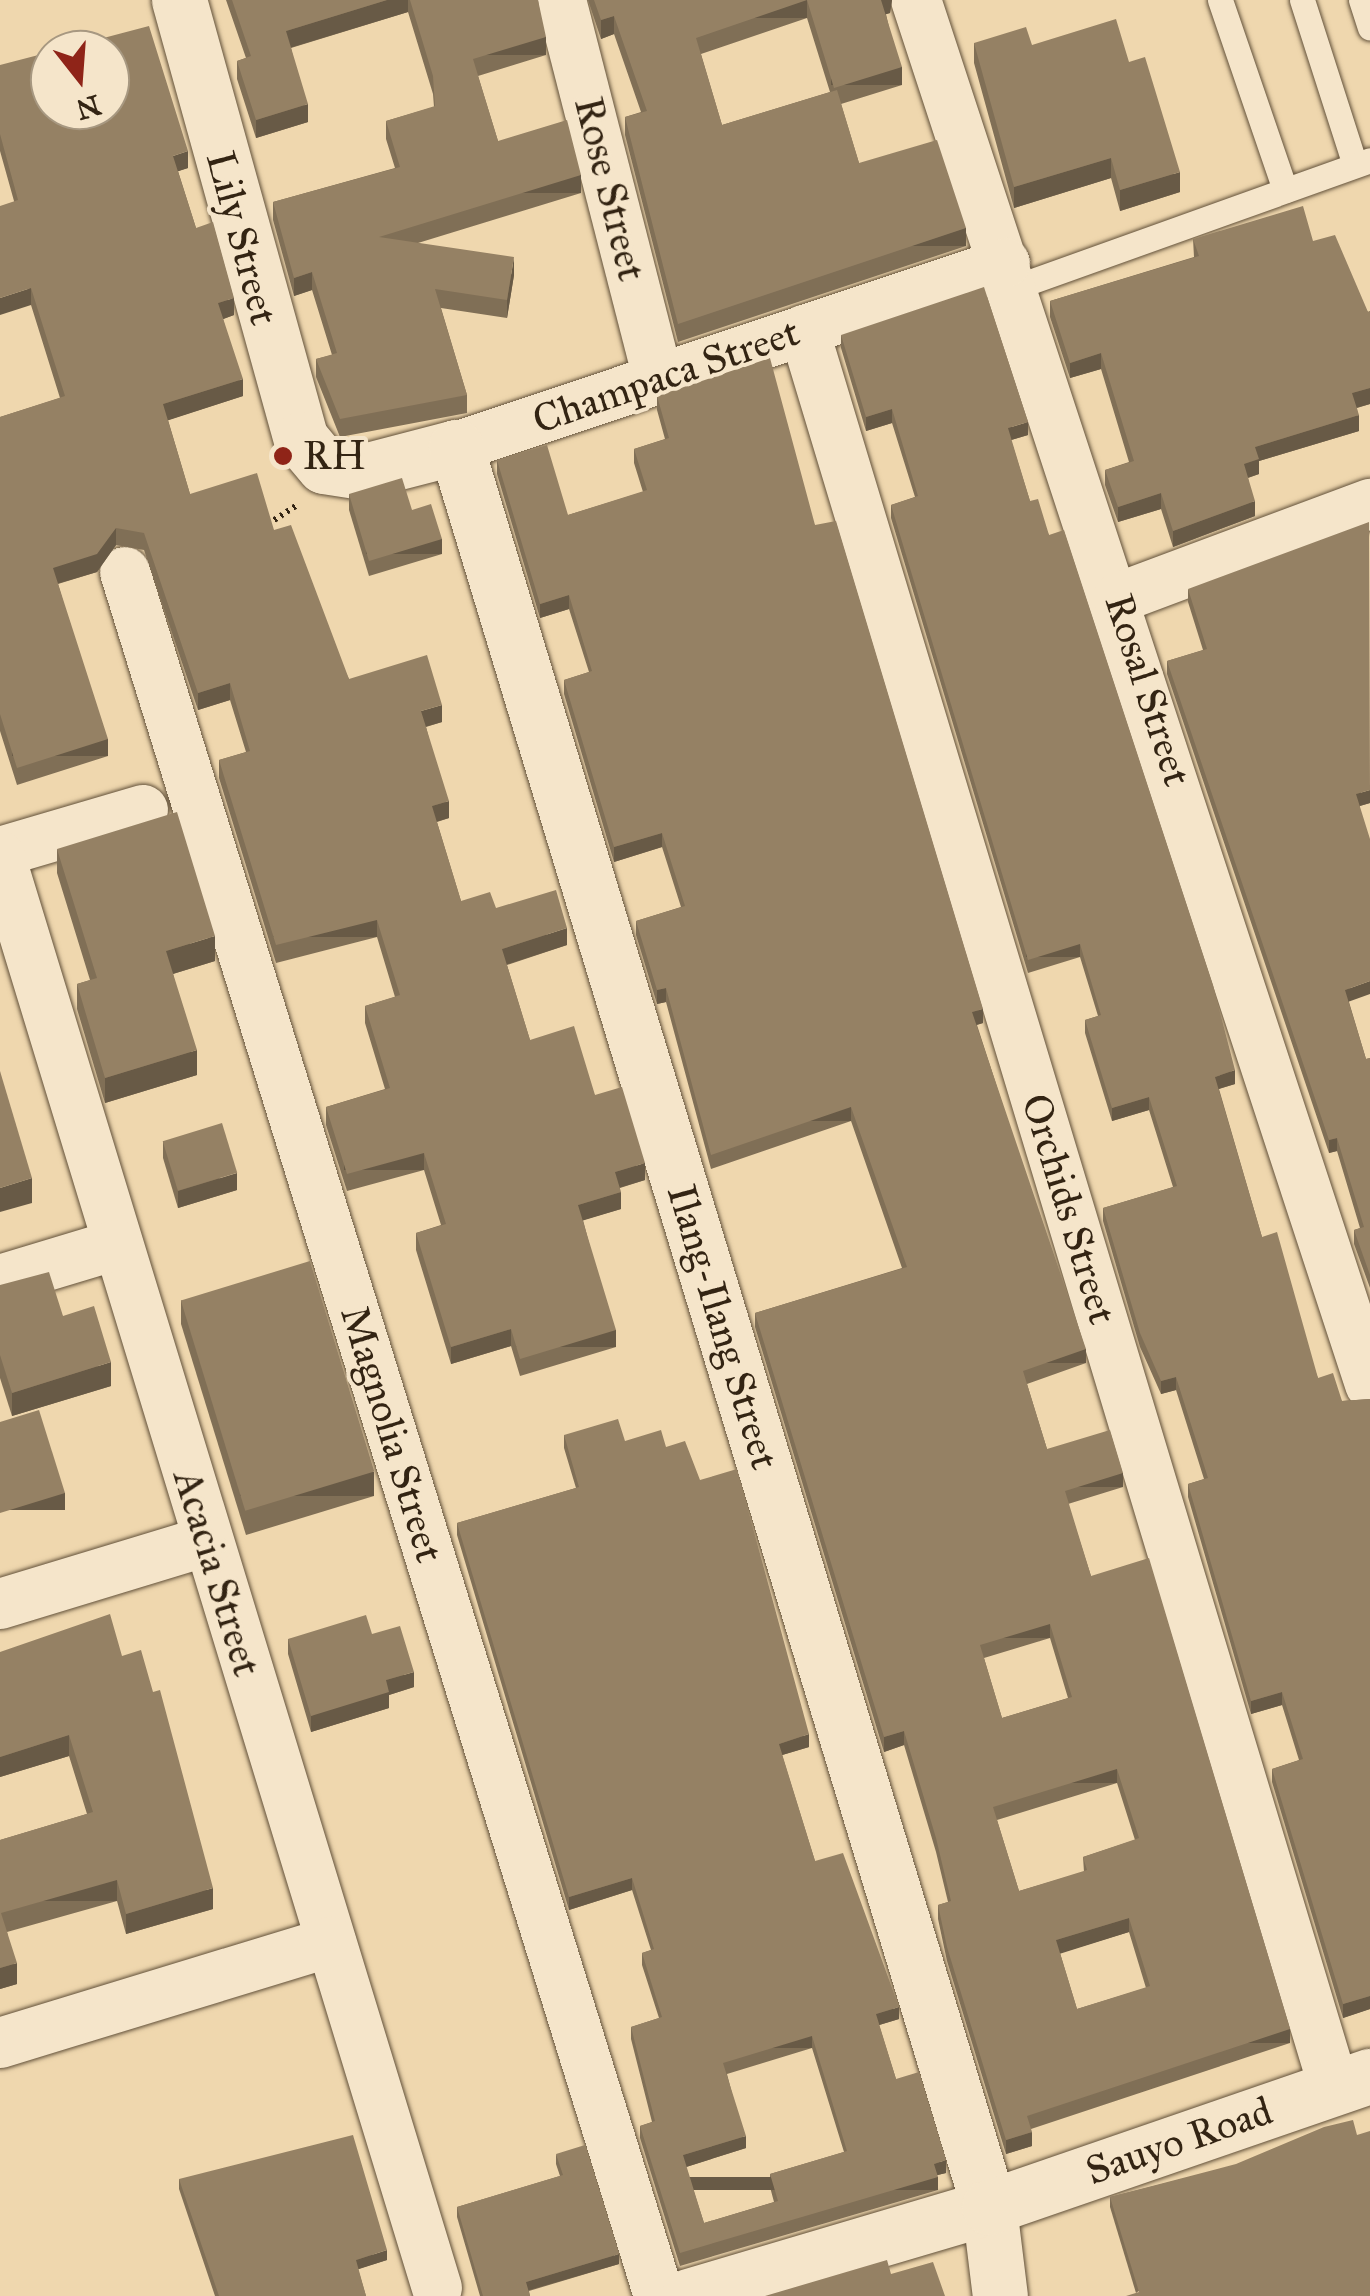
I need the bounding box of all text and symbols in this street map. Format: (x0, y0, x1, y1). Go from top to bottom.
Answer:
north arrow (30, 30, 130, 130)
text: N (72, 87, 105, 127)
street label: Rose Street (564, 92, 656, 286)
street label: Lily Street (196, 146, 288, 330)
street label: Champaca Street (526, 308, 806, 444)
place label: RH (303, 432, 366, 480)
marker: RH (272, 445, 294, 467)
street label: Rosal Street (1094, 588, 1202, 792)
street label: Orchids Street (1011, 1088, 1127, 1330)
street label: Ilang-Ilang Street (657, 1179, 789, 1475)
street label: Magnolia Street (330, 1300, 454, 1568)
street label: Acacia Street (163, 1464, 271, 1682)
street label: Sauyo Road (1080, 2087, 1278, 2195)

